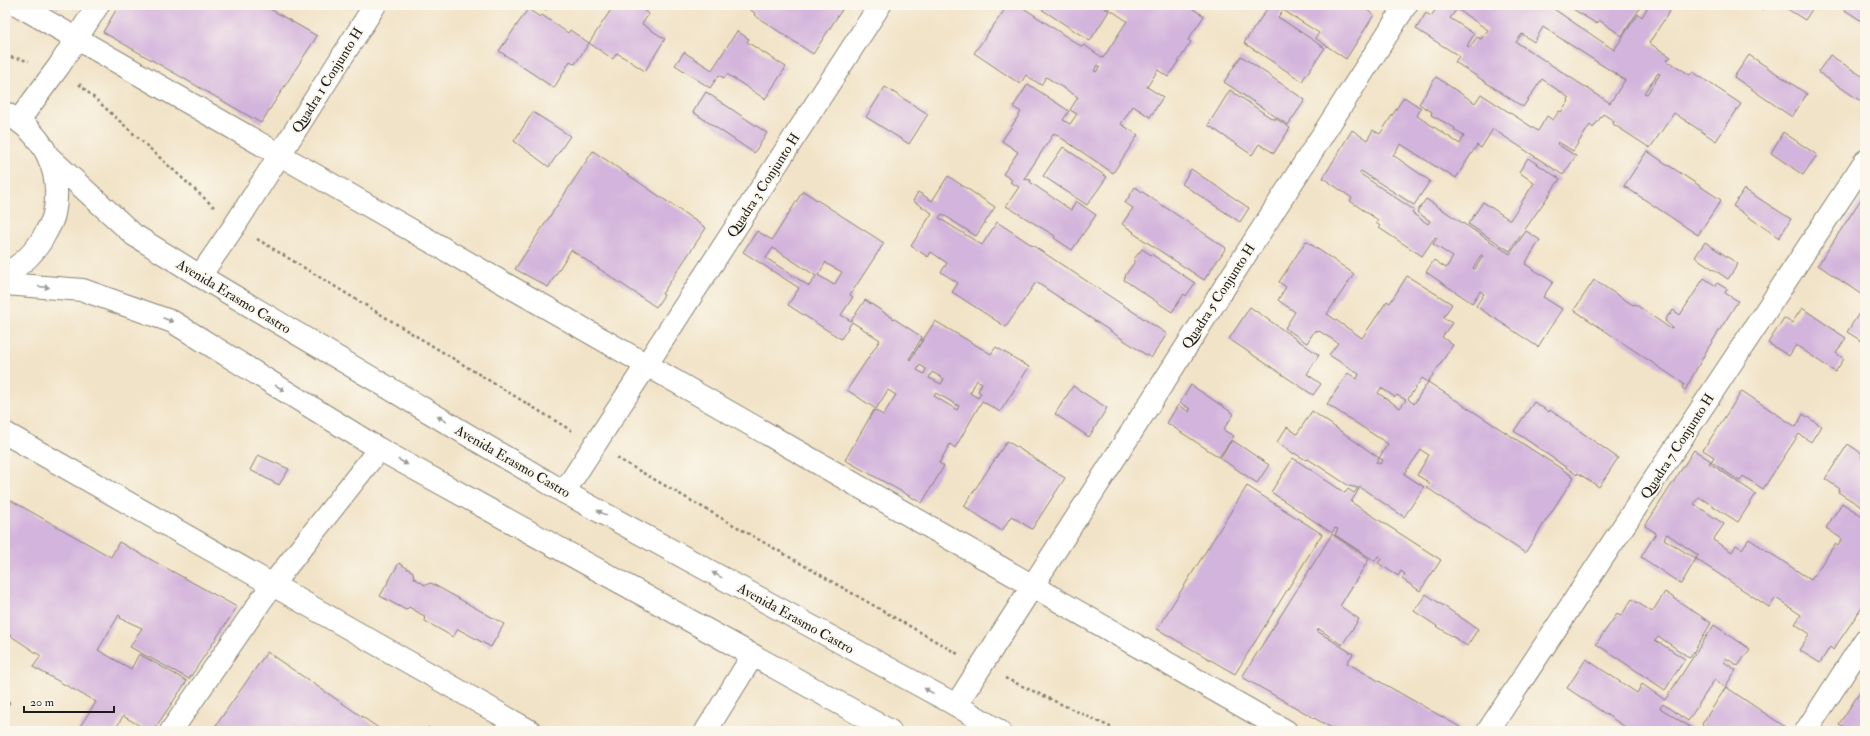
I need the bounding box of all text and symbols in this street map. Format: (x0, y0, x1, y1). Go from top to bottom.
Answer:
street label: Quadra 1 Conjunto H (288, 24, 367, 136)
street label: Quadra 3 Conjunto H (723, 130, 804, 241)
street label: Quadra 5 Conjunto H (1178, 240, 1259, 352)
street label: Avenida Erasmo Castro (173, 255, 294, 337)
one-way arrow (38, 283, 50, 290)
one-way arrow (163, 318, 175, 324)
one-way arrow (274, 384, 285, 391)
street label: Quadra 7 Conjunto H (1637, 390, 1718, 502)
one-way arrow (436, 416, 448, 423)
street label: Avenida Erasmo Castro (451, 421, 574, 502)
one-way arrow (397, 459, 408, 466)
one-way arrow (597, 510, 608, 516)
one-way arrow (711, 572, 722, 578)
street label: Avenida Erasmo Castro (734, 579, 857, 658)
one-way arrow (923, 687, 935, 694)
scale bar (24, 688, 114, 714)
text: 20 m (30, 695, 55, 710)

